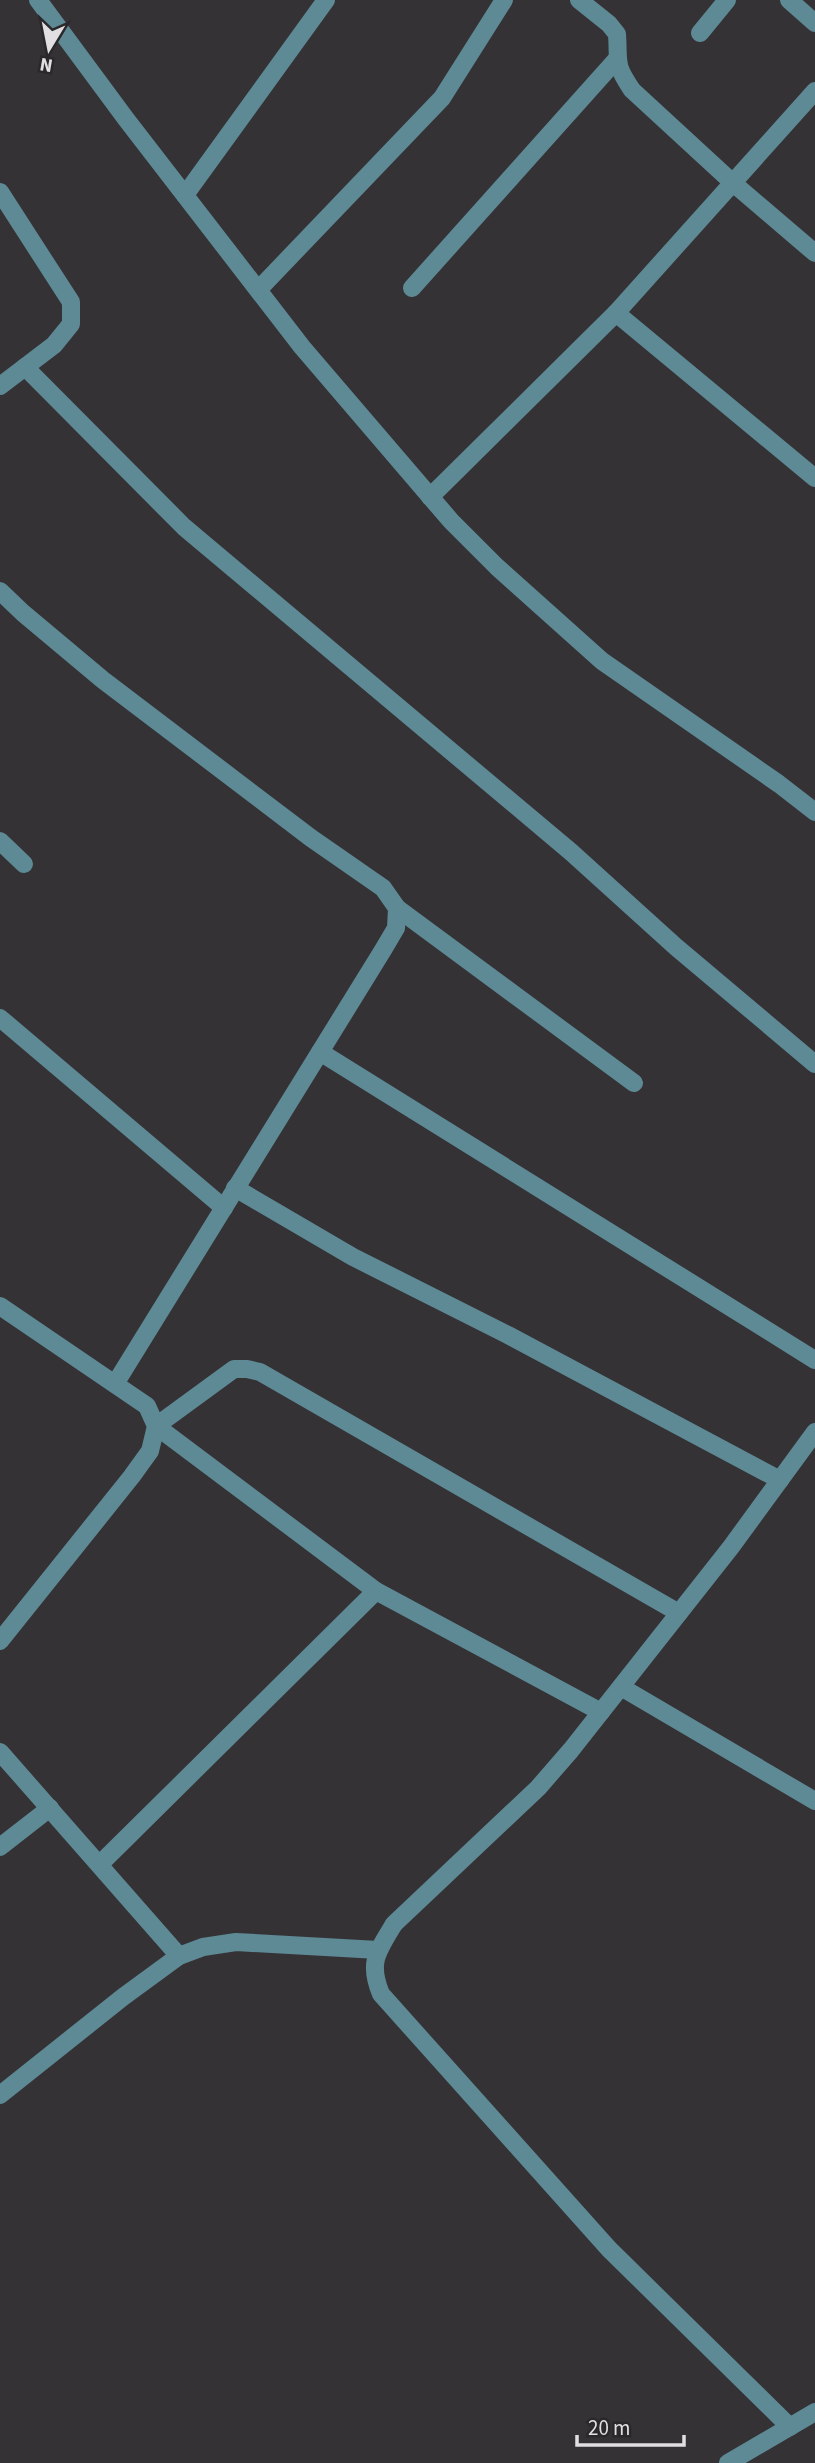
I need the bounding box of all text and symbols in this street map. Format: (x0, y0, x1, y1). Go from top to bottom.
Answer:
north arrow (14, 14, 84, 84)
text: N (38, 50, 55, 79)
scale bar (577, 2404, 684, 2448)
text: 20 m (588, 2413, 630, 2443)

